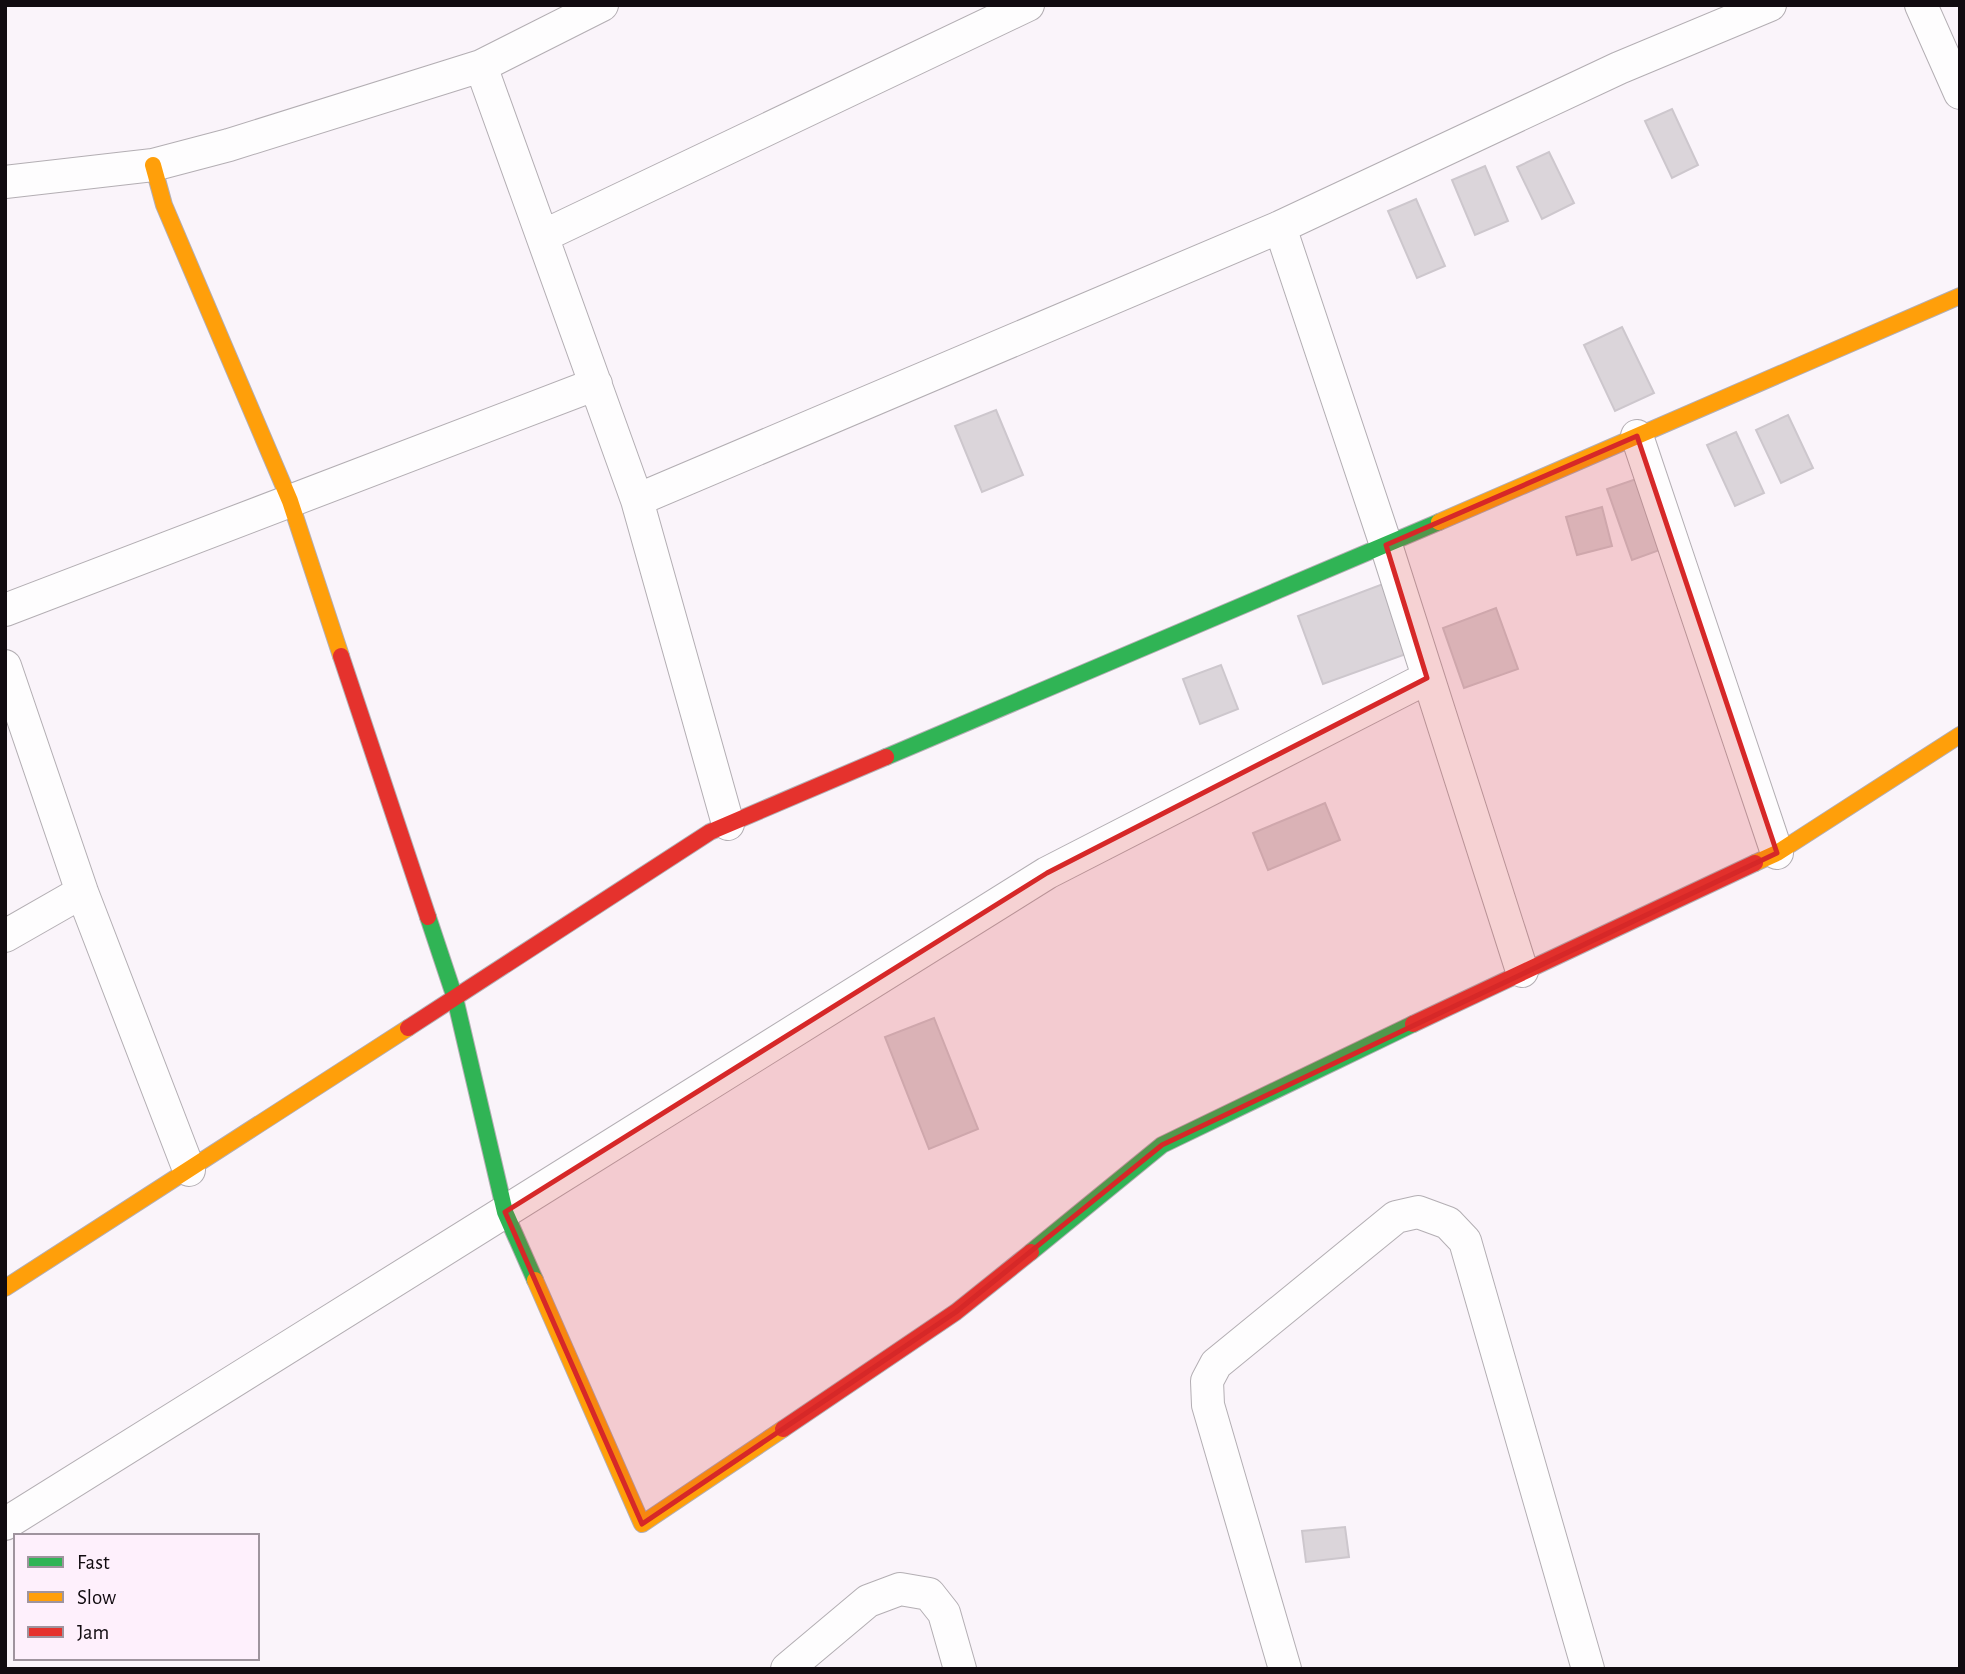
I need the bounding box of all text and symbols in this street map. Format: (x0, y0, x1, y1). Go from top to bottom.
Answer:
legend (14, 1534, 259, 1660)
text: Fast (77, 1552, 110, 1573)
text: Slow (77, 1587, 116, 1608)
text: Jam (77, 1622, 109, 1643)

